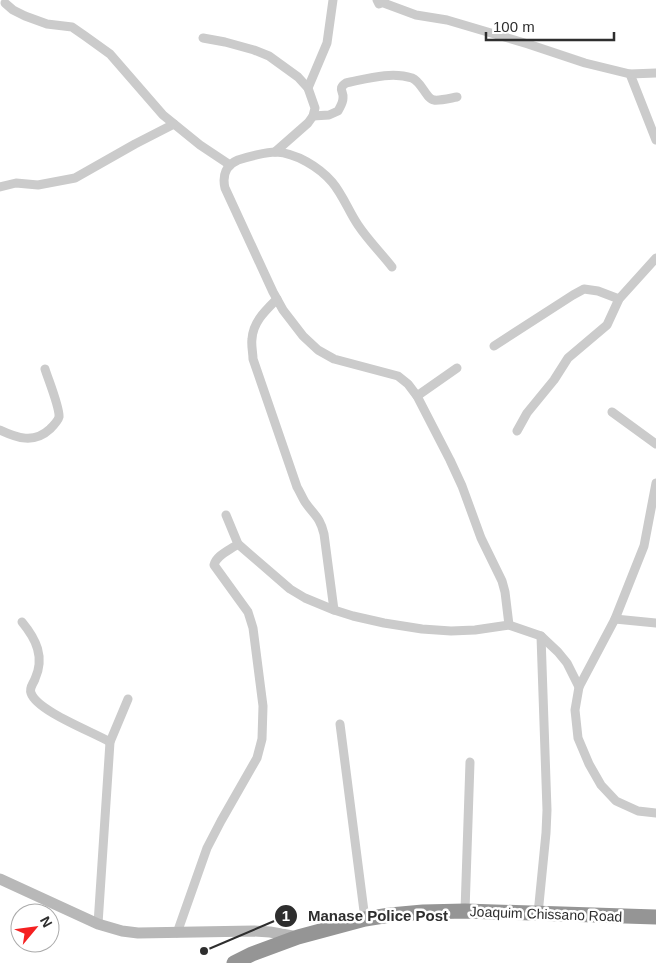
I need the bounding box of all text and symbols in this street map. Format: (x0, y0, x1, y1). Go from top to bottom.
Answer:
scale bar (486, 10, 614, 42)
text: 100 m (493, 18, 535, 35)
callout: Manase Police Post (273, 901, 459, 931)
north arrow (10, 903, 60, 953)
street label: Joaquim Chissano Road (470, 903, 622, 925)
text: 1 (282, 907, 290, 924)
text: Manase Police Post (308, 907, 448, 924)
text: N (37, 913, 56, 930)

